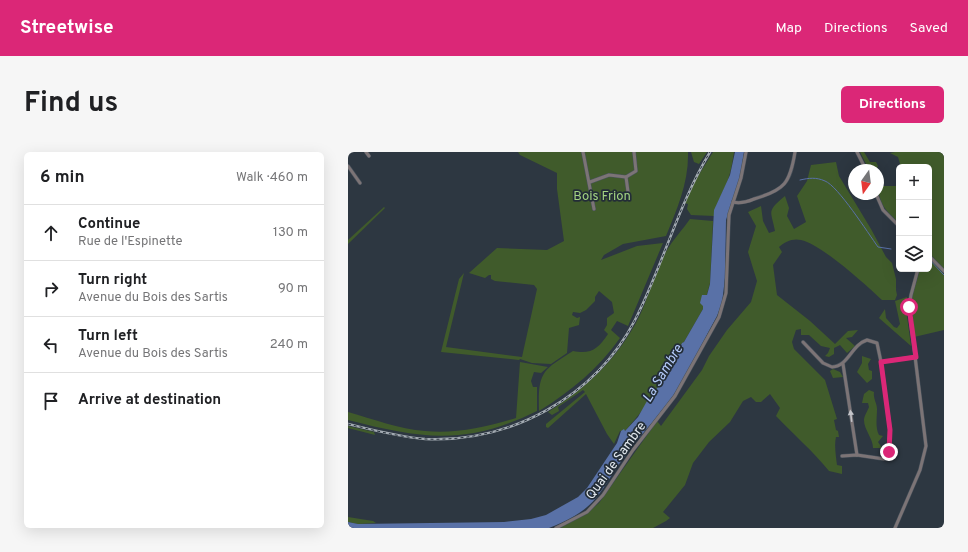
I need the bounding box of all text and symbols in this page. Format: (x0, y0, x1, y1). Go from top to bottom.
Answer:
text: Streetwise (20, 16, 113, 40)
text: Map (776, 20, 802, 37)
text: Directions (824, 20, 888, 37)
text: Saved (910, 20, 948, 37)
text: Find us (24, 86, 118, 122)
button: Directions (841, 86, 944, 123)
north arrow (848, 164, 884, 200)
map controls (896, 164, 932, 272)
button: + (896, 164, 932, 200)
text: 6 min (40, 167, 84, 189)
text: Walk · 460 m (236, 170, 308, 186)
park label: Bois Frion (573, 189, 631, 205)
button: − (896, 200, 932, 236)
text: Continue (78, 215, 140, 234)
icon: ahead (40, 222, 62, 244)
text: 130 m (273, 225, 308, 241)
text: Rue de l'Espinette (78, 234, 182, 250)
button: layers (896, 236, 932, 272)
text: Turn right (78, 271, 147, 290)
icon: right (40, 278, 62, 300)
text: 90 m (278, 281, 308, 297)
text: Avenue du Bois des Sartis (78, 290, 228, 306)
route start (900, 298, 918, 316)
text: Turn left (78, 327, 138, 346)
icon: left (40, 334, 62, 356)
text: 240 m (270, 337, 308, 353)
water label: La Sambre (639, 341, 688, 406)
text: Avenue du Bois des Sartis (78, 346, 228, 362)
icon: arrive (40, 390, 62, 412)
text: Arrive at destination (78, 391, 221, 410)
one-way arrow (848, 410, 854, 422)
street label: Quai de Sambre (583, 419, 650, 503)
route end (880, 443, 898, 461)

